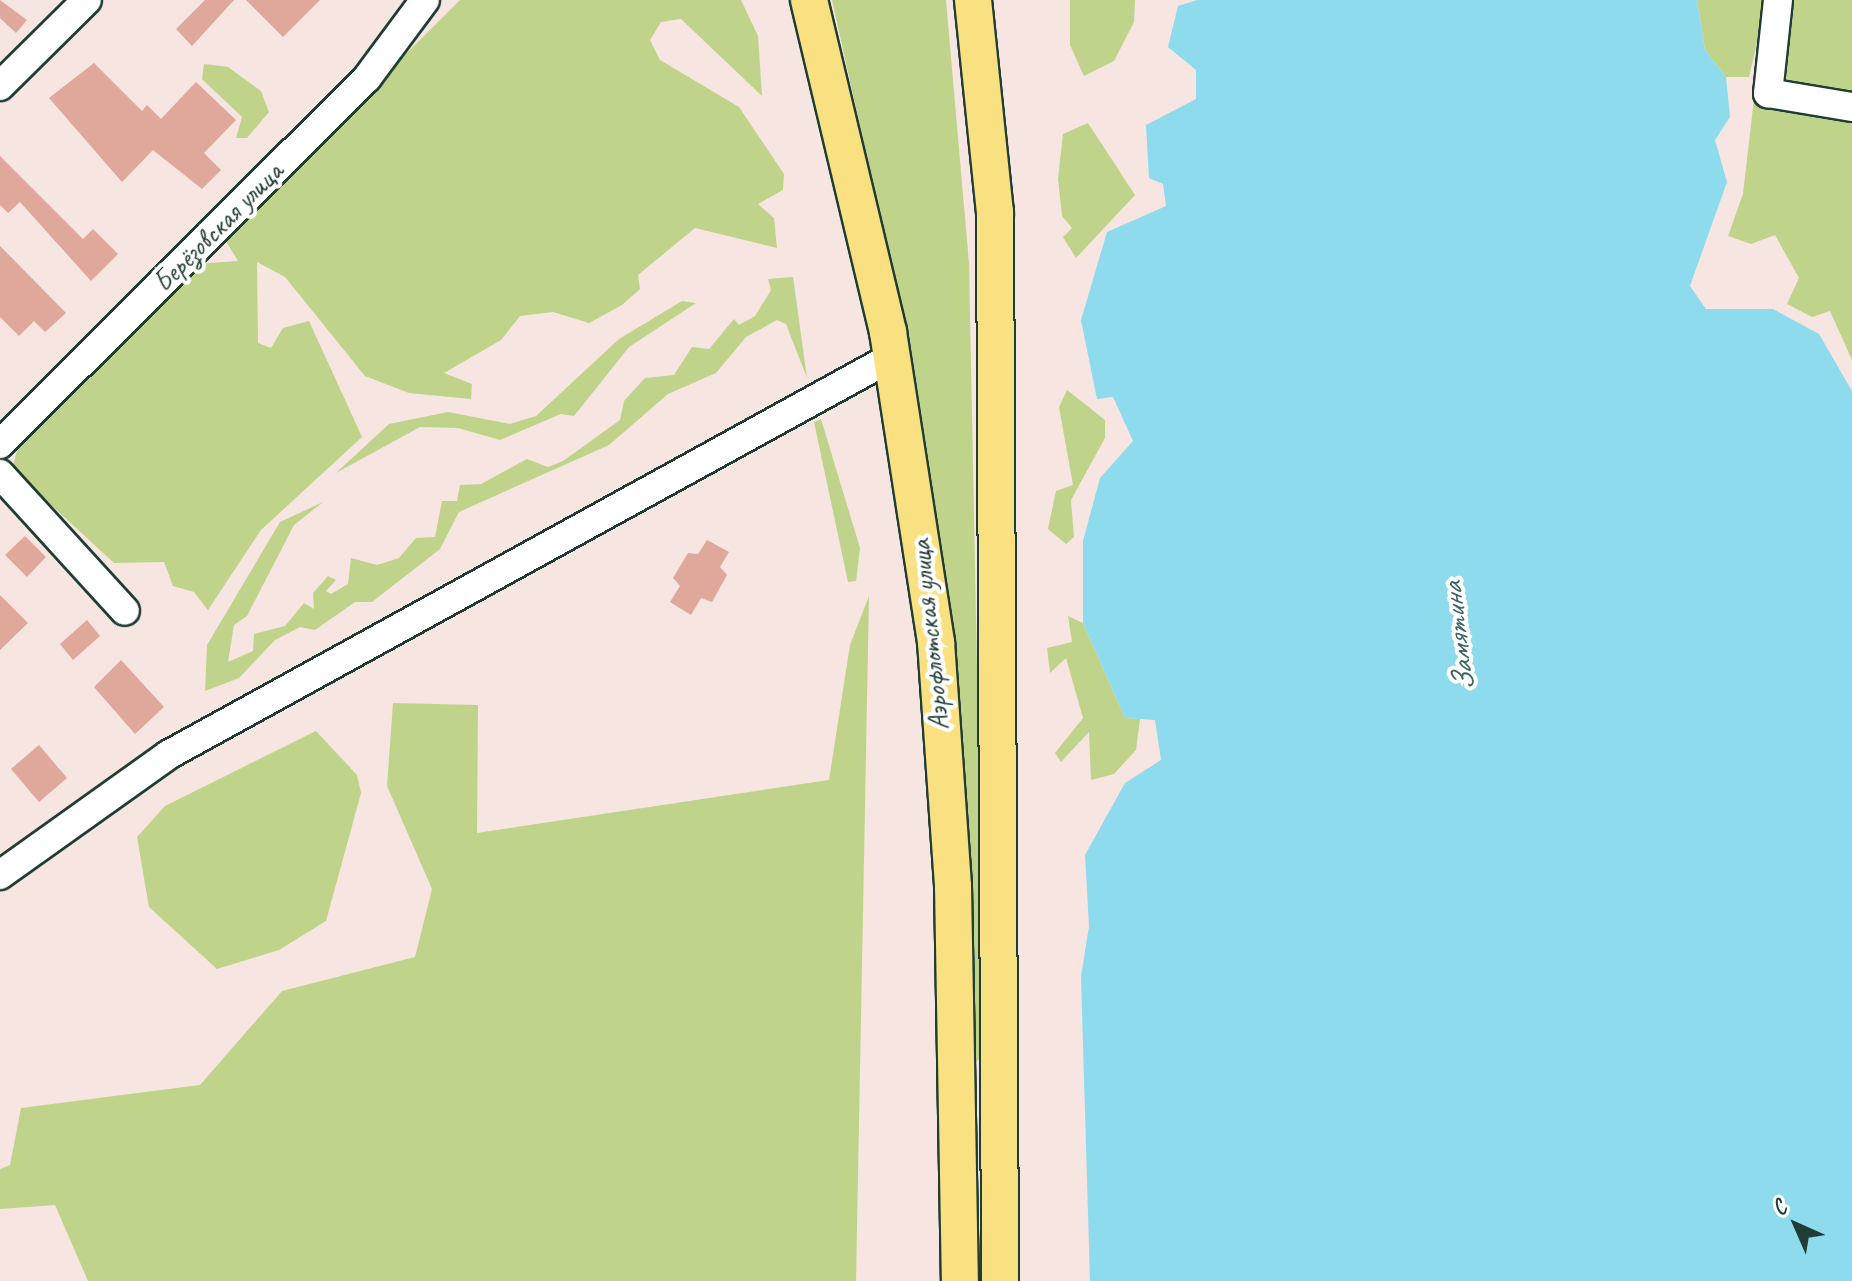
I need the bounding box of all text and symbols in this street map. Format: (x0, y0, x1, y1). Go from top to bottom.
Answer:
street label: Берёзовская улица (146, 155, 290, 299)
street label: Аэрофлотская улица (903, 537, 957, 733)
water label: Замятина (1433, 581, 1483, 693)
north arrow (1756, 1185, 1836, 1265)
text: С (1765, 1194, 1793, 1222)

